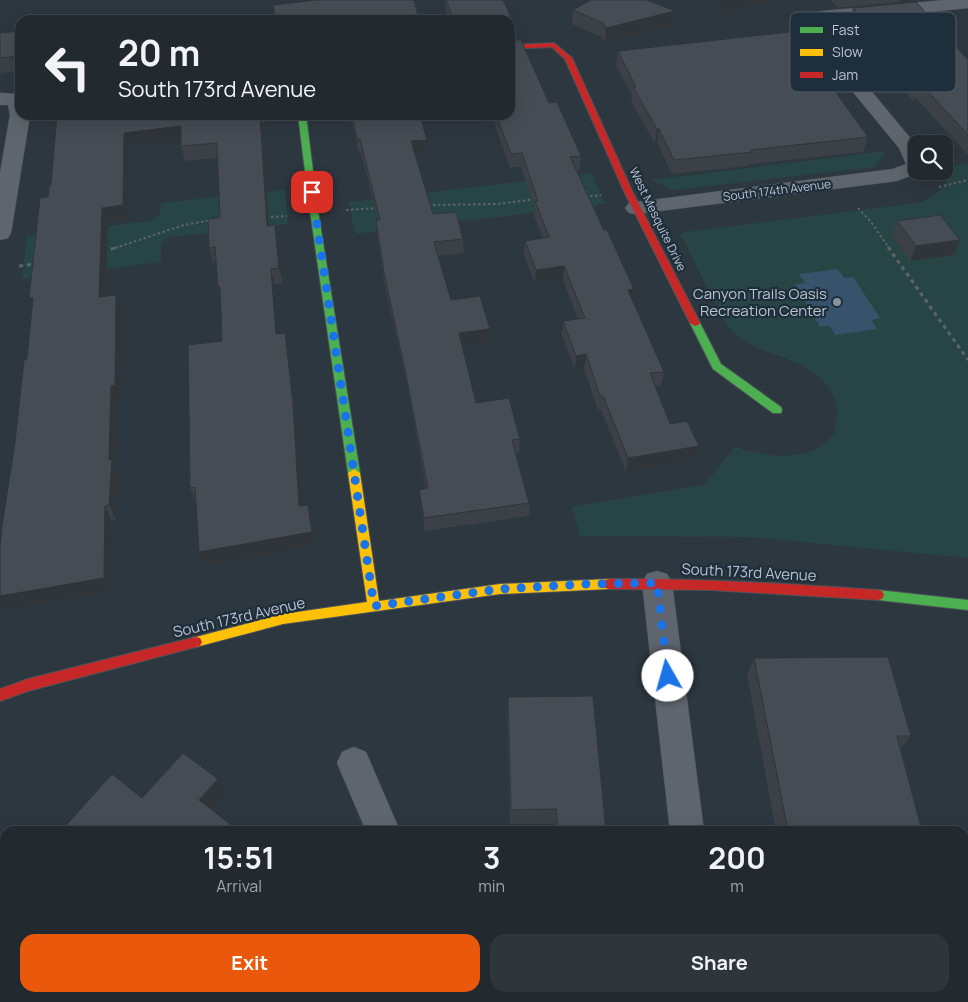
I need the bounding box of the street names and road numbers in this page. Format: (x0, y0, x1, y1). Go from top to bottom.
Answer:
street label: West Mesquite Drive (625, 164, 691, 274)
street label: South 174th Avenue (722, 175, 832, 205)
street label: South 173rd Avenue (681, 558, 817, 586)
street label: South 173rd Avenue (171, 592, 307, 642)

